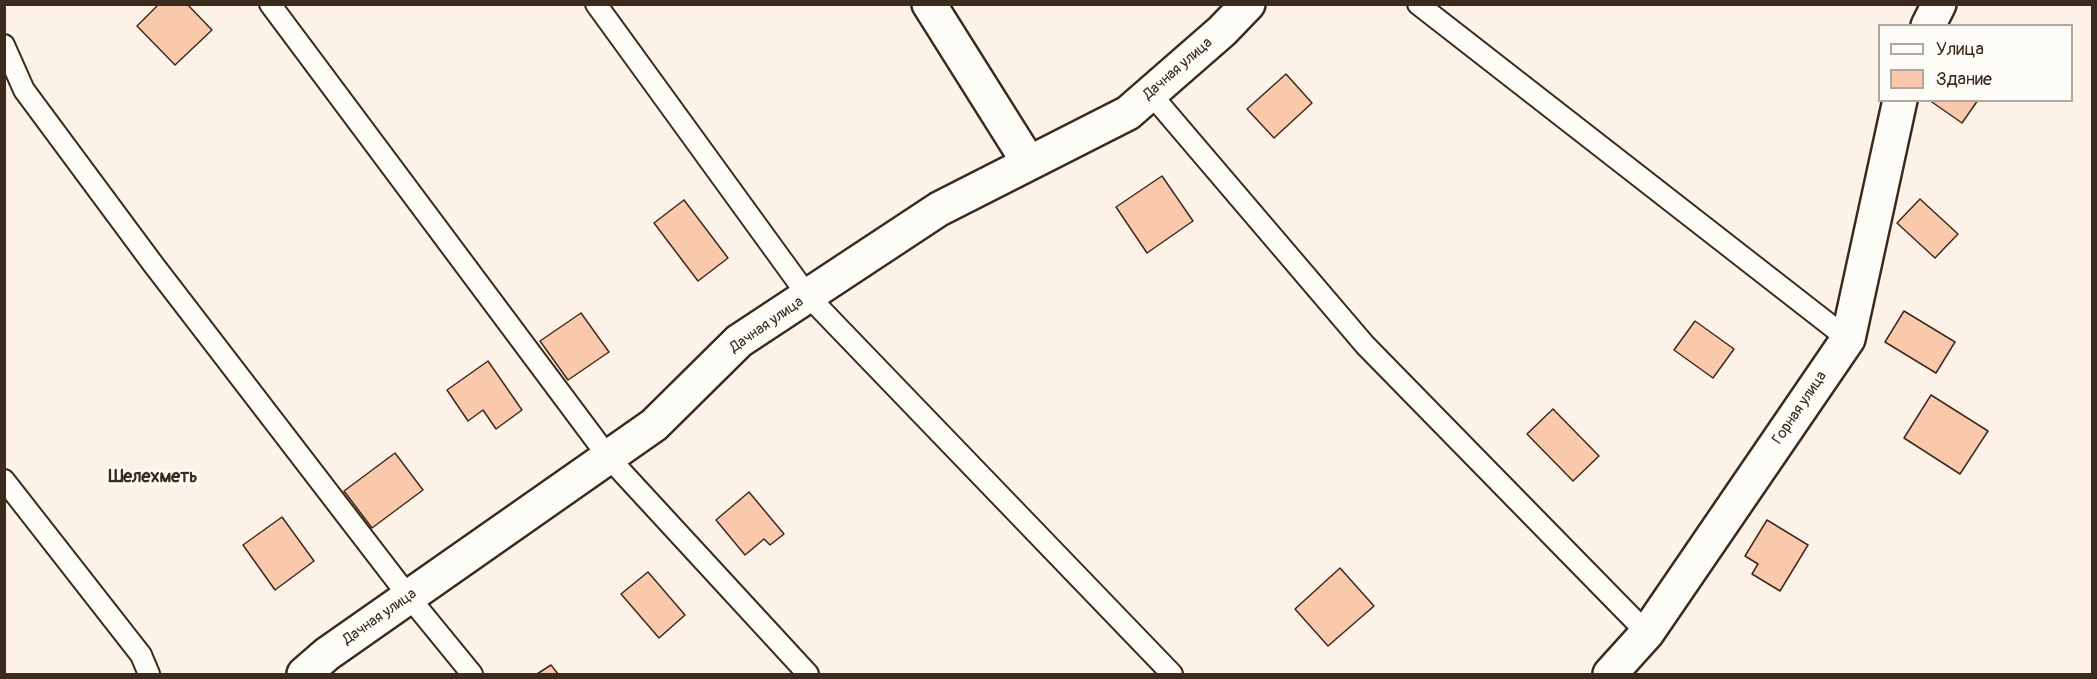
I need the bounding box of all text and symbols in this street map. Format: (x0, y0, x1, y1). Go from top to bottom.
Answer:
legend (1878, 24, 2073, 102)
street label: Дачная улица (1140, 34, 1216, 104)
text: Улица (1936, 38, 1984, 61)
text: Здание (1936, 68, 1992, 91)
street label: Дачная улица (727, 293, 807, 357)
street label: Горная улица (1769, 368, 1831, 448)
district label: Шелехметь (109, 466, 197, 488)
street label: Дачная улица (340, 585, 420, 649)

